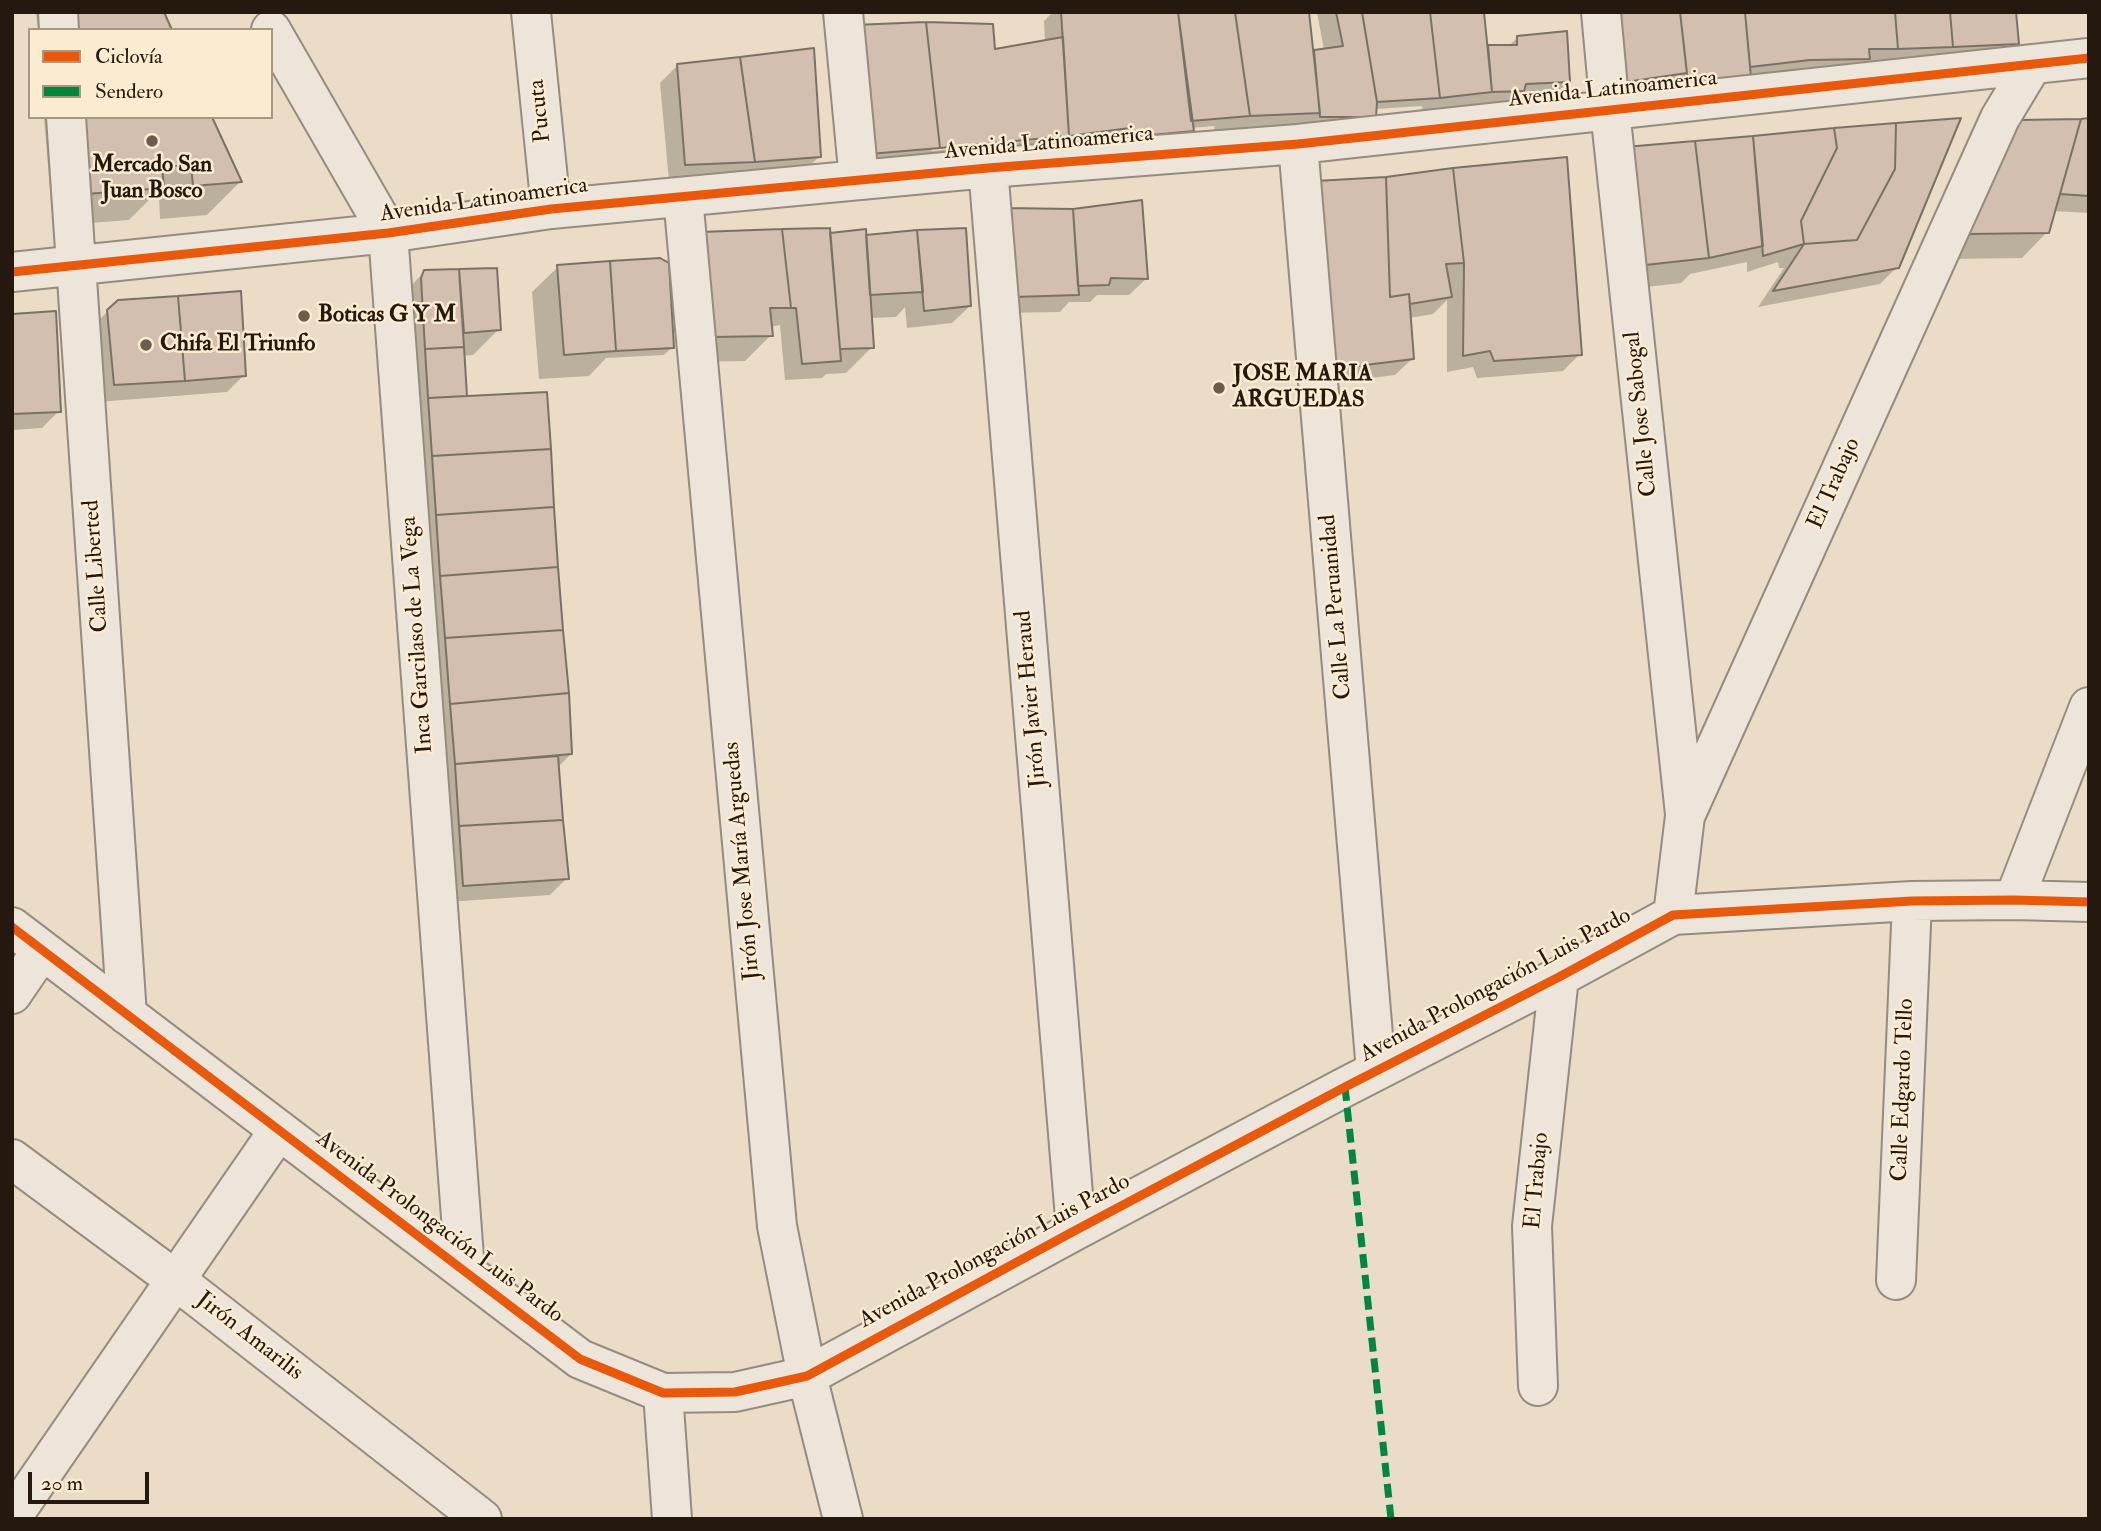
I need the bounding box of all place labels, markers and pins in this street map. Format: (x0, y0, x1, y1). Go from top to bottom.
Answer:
marker: Mercado San Juan Bosco (144, 133, 160, 149)
place label: Mercado San Juan Bosco (92, 152, 212, 206)
place label: Boticas G Y M (318, 302, 456, 330)
marker: Boticas G Y M (296, 308, 312, 324)
place label: Chifa El Triunfo (160, 331, 315, 359)
marker: Chifa El Triunfo (138, 337, 154, 353)
place label: JOSE MARIA ARGUEDAS (1233, 361, 1372, 415)
marker: JOSE MARIA ARGUEDAS (1211, 380, 1227, 396)

